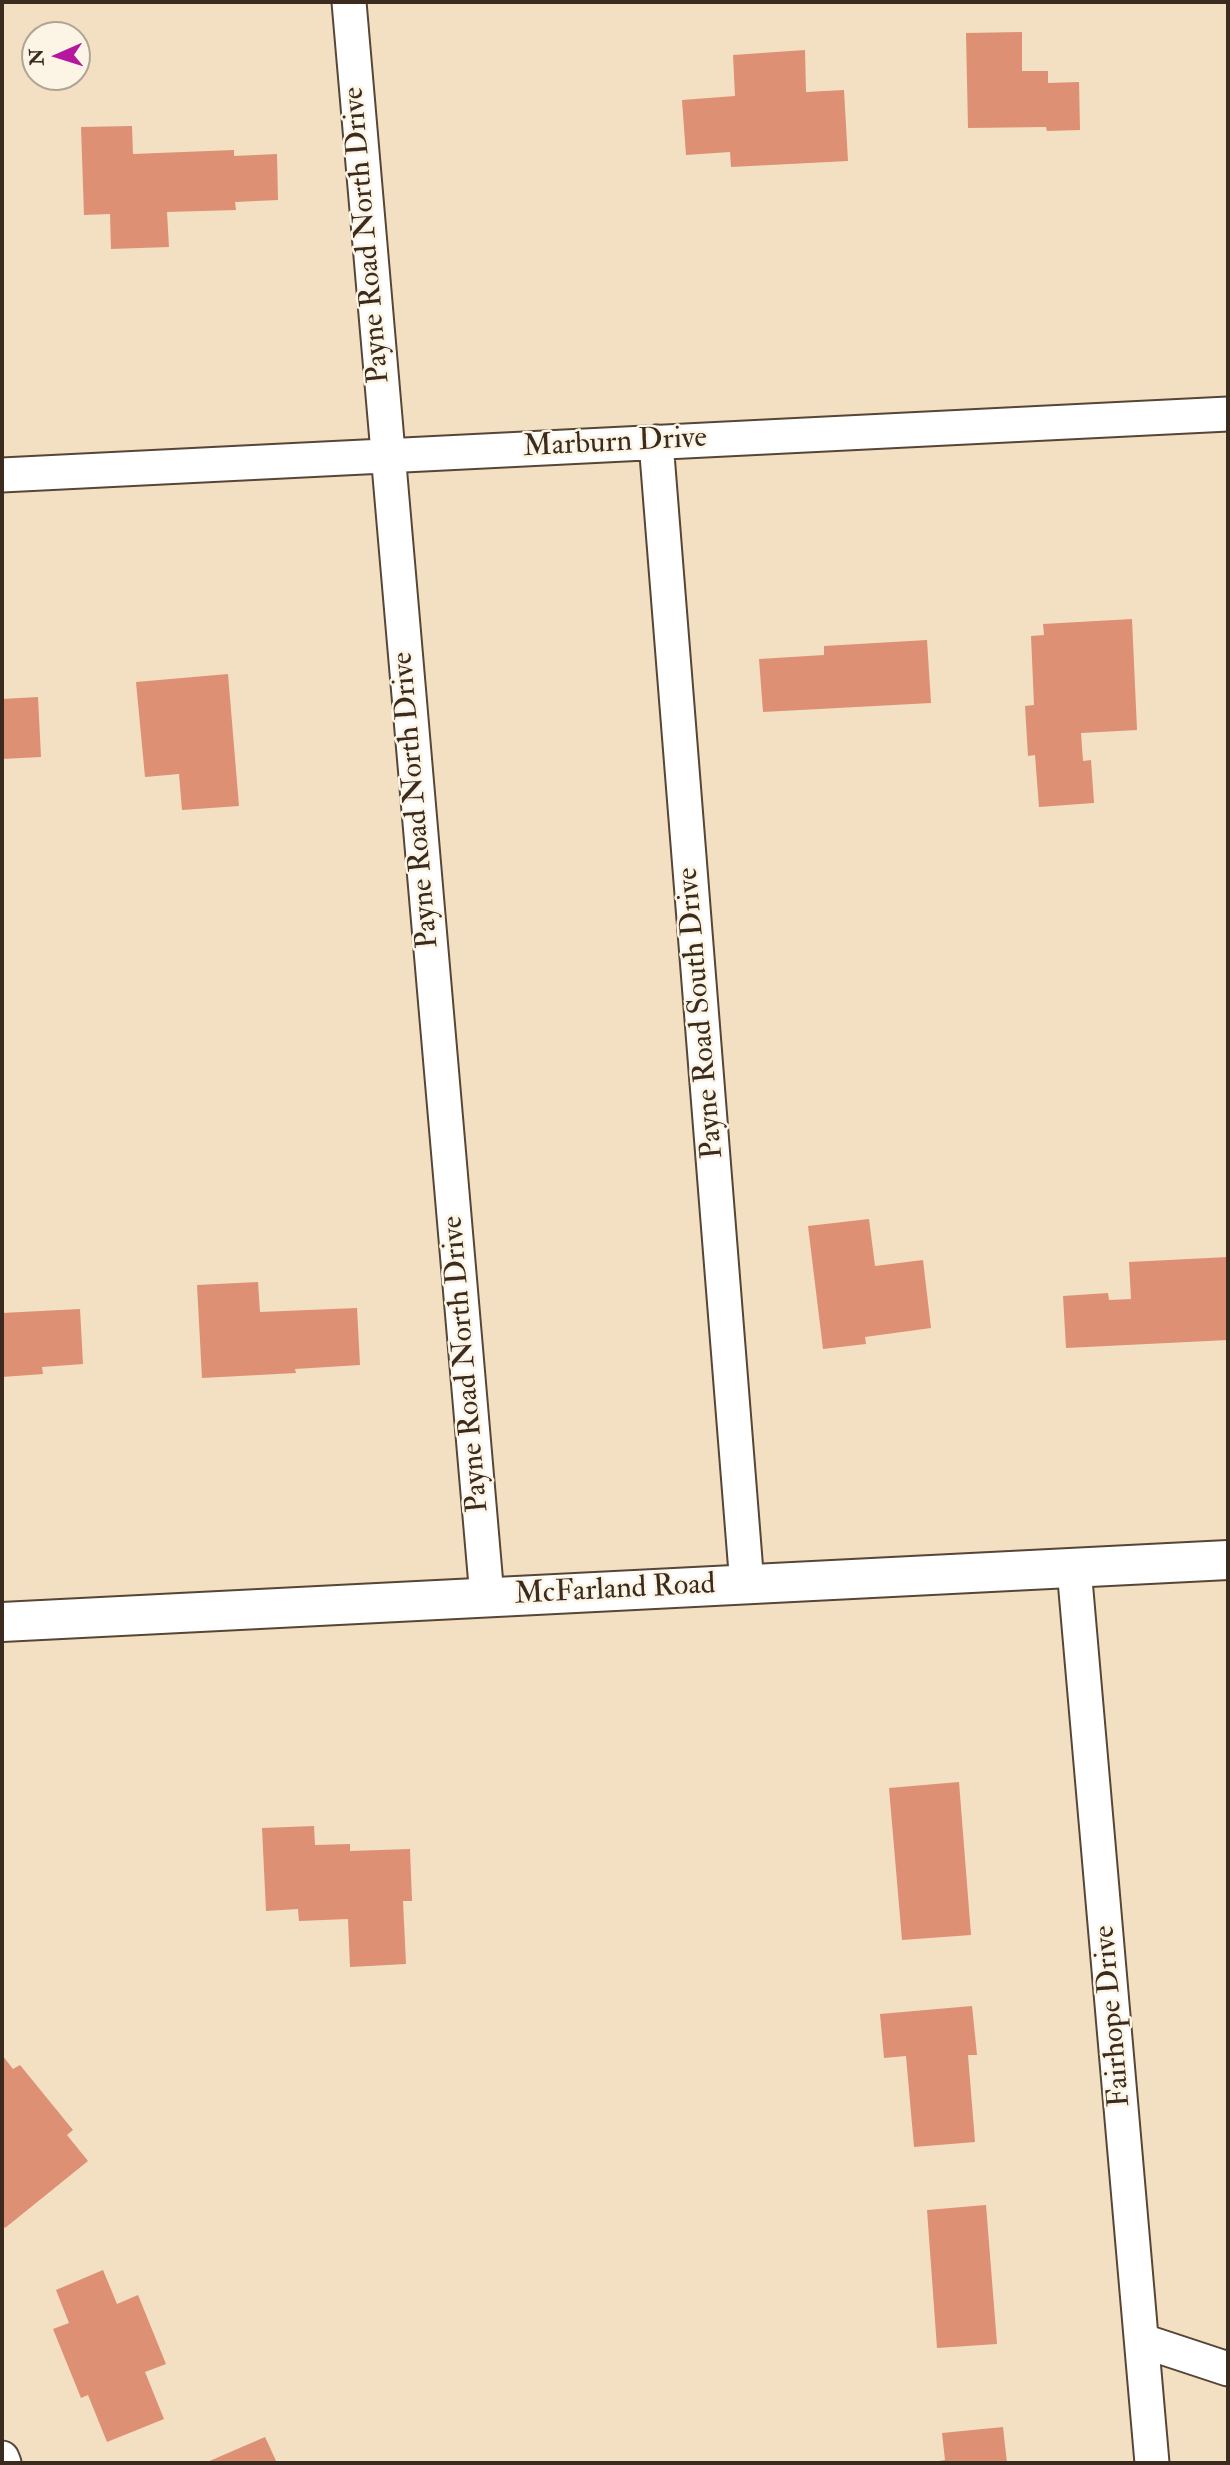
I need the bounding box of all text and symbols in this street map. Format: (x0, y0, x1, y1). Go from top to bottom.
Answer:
north arrow (21, 21, 91, 91)
text: N (25, 48, 49, 66)
street label: Payne Road North Drive (337, 85, 399, 385)
street label: Marburn Drive (522, 421, 708, 467)
street label: Payne Road North Drive (386, 650, 448, 950)
street label: Payne Road South Drive (671, 866, 733, 1160)
street label: Payne Road North Drive (436, 1214, 498, 1514)
street label: McFarland Road (514, 1568, 716, 1614)
street label: Fairhope Drive (1088, 1924, 1140, 2108)

